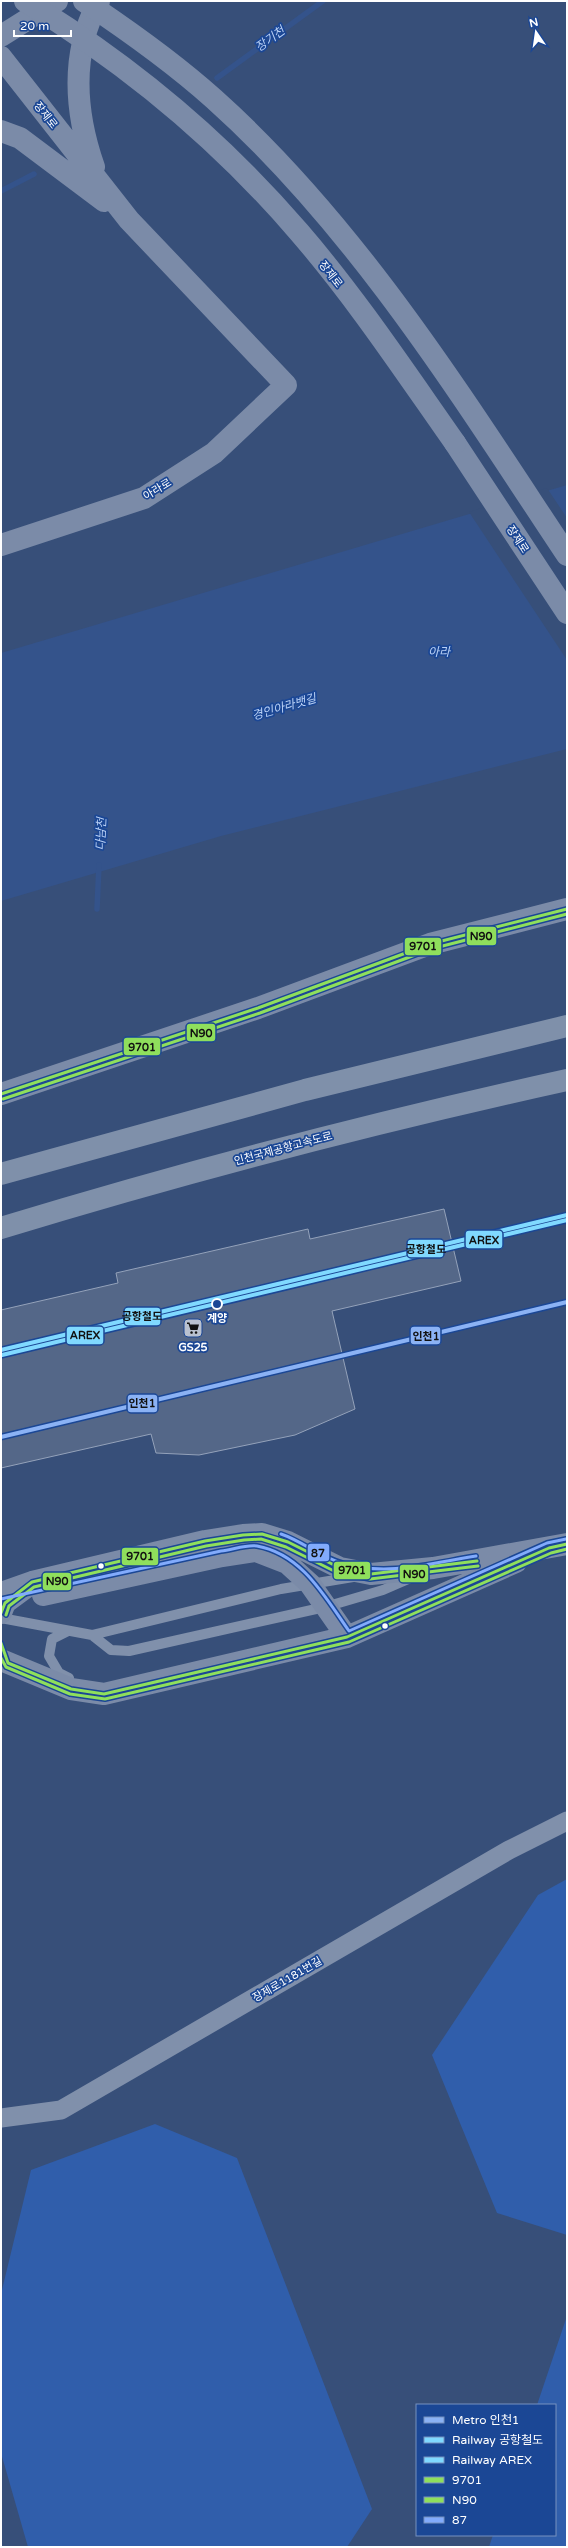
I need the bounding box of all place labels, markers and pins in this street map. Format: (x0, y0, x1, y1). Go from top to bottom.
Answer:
marker: 계양 (211, 1298, 223, 1310)
place label: 계양 (207, 1312, 227, 1325)
supermarket icon: GS25 (182, 1317, 204, 1339)
place label: GS25 (179, 1341, 208, 1354)
unlabelled marker (96, 1561, 106, 1571)
unlabelled marker (380, 1621, 390, 1631)

